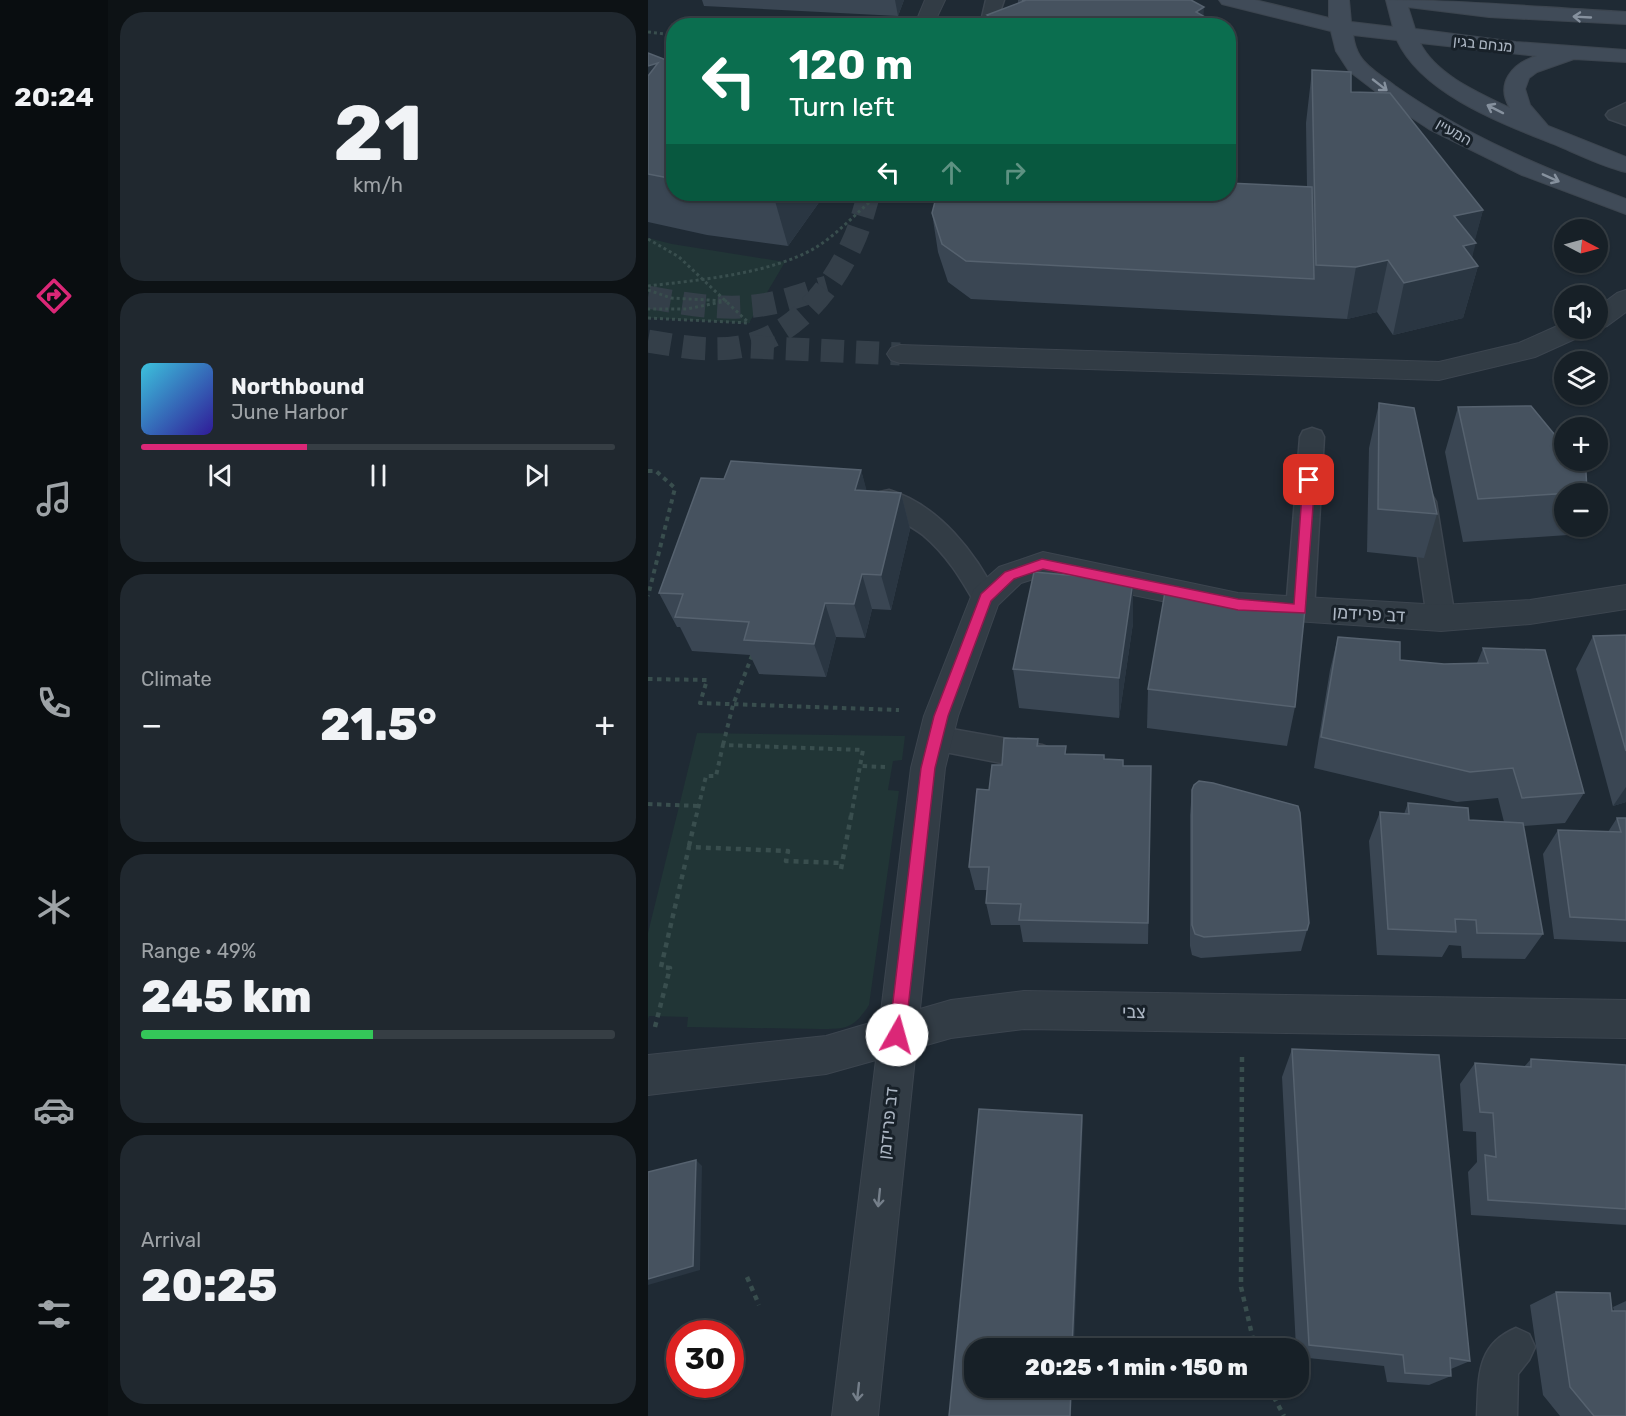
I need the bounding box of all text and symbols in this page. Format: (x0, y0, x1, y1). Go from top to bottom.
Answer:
one-way arrow (1572, 11, 1592, 22)
street label: מנחם בגין (1452, 32, 1514, 56)
text: 120 m (789, 40, 913, 90)
icon: left (690, 42, 768, 120)
one-way arrow (1372, 79, 1388, 92)
text: 20:24 (14, 81, 94, 113)
text: 21 (333, 87, 423, 180)
text: Turn left (789, 91, 894, 123)
one-way arrow (1486, 103, 1504, 114)
street label: המעיין (1433, 115, 1475, 149)
icon: left (872, 156, 905, 189)
icon: ahead (935, 156, 968, 189)
icon: right (998, 156, 1031, 189)
text: km/h (353, 173, 403, 197)
one-way arrow (1541, 173, 1560, 184)
north arrow (1554, 219, 1608, 273)
map controls (1554, 219, 1608, 537)
icon: directions (33, 275, 75, 317)
button: sound (1554, 285, 1608, 339)
button: layers (1554, 351, 1608, 405)
text: Northbound (231, 373, 364, 400)
text: June Harbor (231, 400, 348, 424)
button: + (1554, 417, 1608, 471)
pin (1283, 454, 1334, 505)
icon: previous (204, 459, 237, 492)
icon: pause (362, 459, 395, 492)
icon: next (520, 459, 553, 492)
icon: arrive (1292, 463, 1325, 496)
icon: music (33, 478, 75, 520)
button: − (1554, 483, 1608, 537)
street label: דב פרידמן (1332, 601, 1406, 627)
text: Climate (141, 667, 212, 691)
icon: phone (33, 682, 75, 724)
text: 21.5° (320, 698, 437, 751)
text: − (141, 705, 162, 744)
text: + (594, 705, 615, 744)
icon: climate (33, 886, 75, 928)
text: Range · 49% (141, 939, 256, 963)
text: 245 km (141, 970, 312, 1023)
street label: צבי (1122, 1001, 1146, 1023)
position arrow (865, 1003, 929, 1067)
street label: דב פרידמן (873, 1086, 903, 1160)
icon: car (33, 1089, 75, 1131)
one-way arrow (874, 1187, 885, 1207)
text: Arrival (141, 1228, 201, 1252)
text: 20:25 (141, 1259, 277, 1312)
icon: filters (33, 1293, 75, 1335)
speed limit sign: 30 (666, 1320, 744, 1398)
text: 20:25 · 1 min · 150 m (1025, 1354, 1248, 1381)
one-way arrow (852, 1381, 863, 1401)

